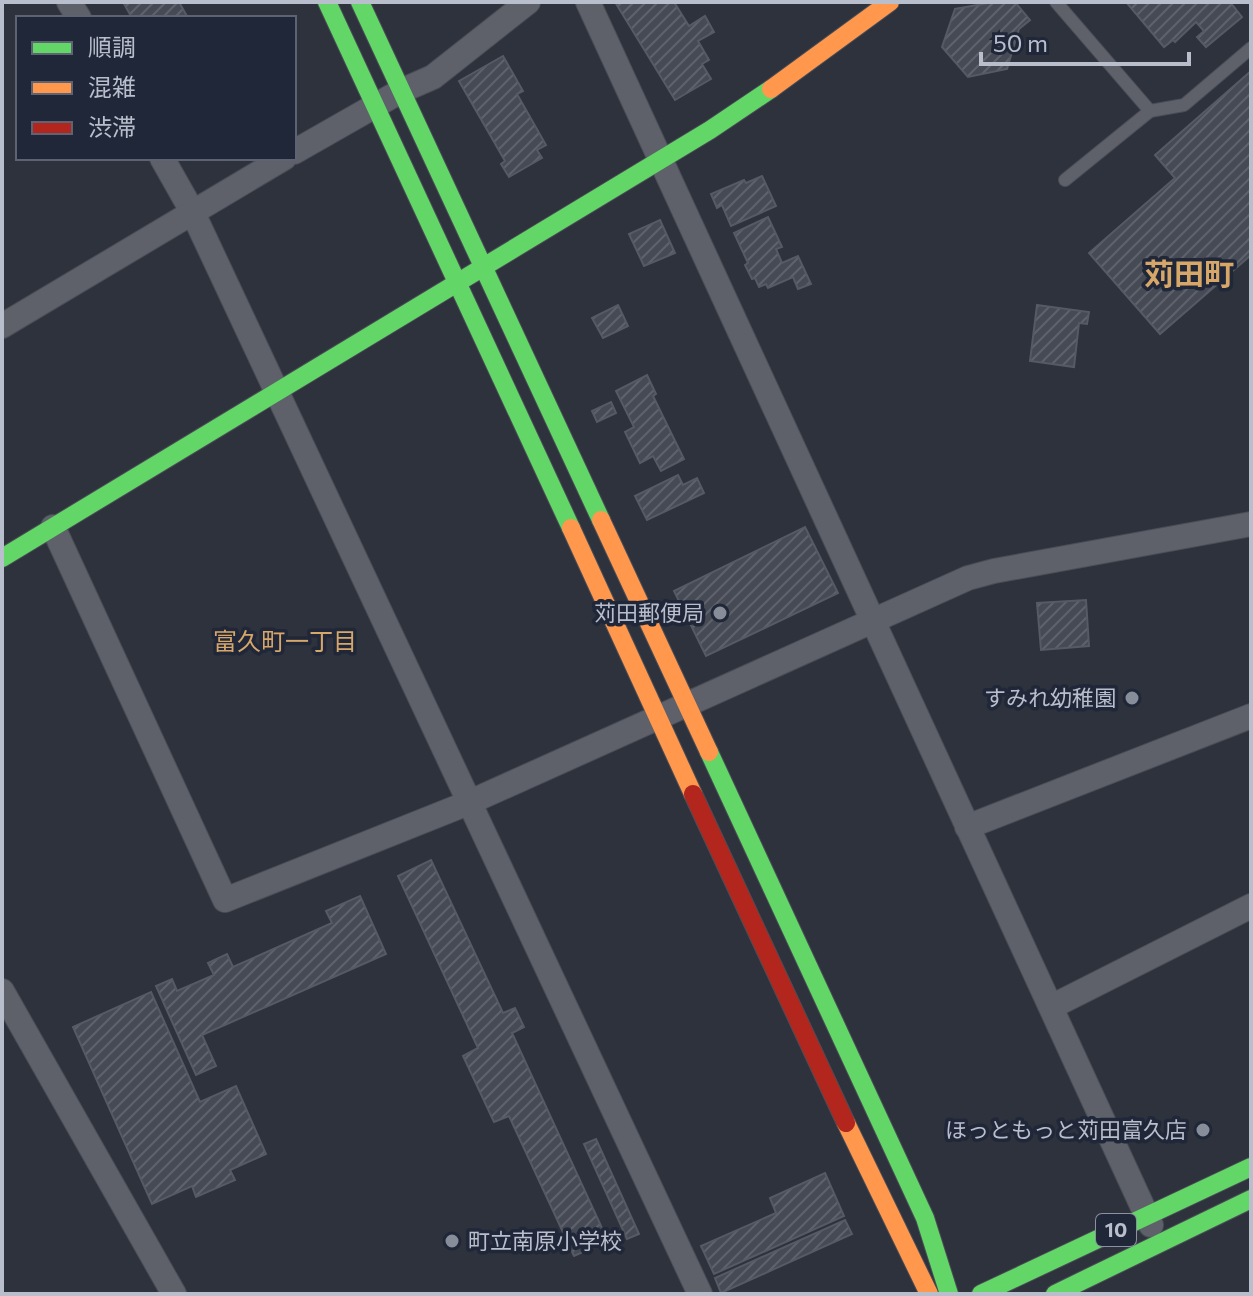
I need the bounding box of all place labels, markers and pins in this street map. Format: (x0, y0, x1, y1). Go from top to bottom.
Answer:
place label: 苅田郵便局 (594, 599, 704, 626)
marker: 苅田郵便局 (711, 604, 729, 622)
place label: すみれ幼稚園 (984, 684, 1116, 711)
marker: すみれ幼稚園 (1123, 689, 1141, 707)
place label: ほっともっと苅田富久店 (945, 1116, 1187, 1143)
marker: ほっともっと苅田富久店 (1194, 1121, 1212, 1139)
place label: 町立南原小学校 (468, 1227, 622, 1254)
marker: 町立南原小学校 (443, 1232, 461, 1250)

